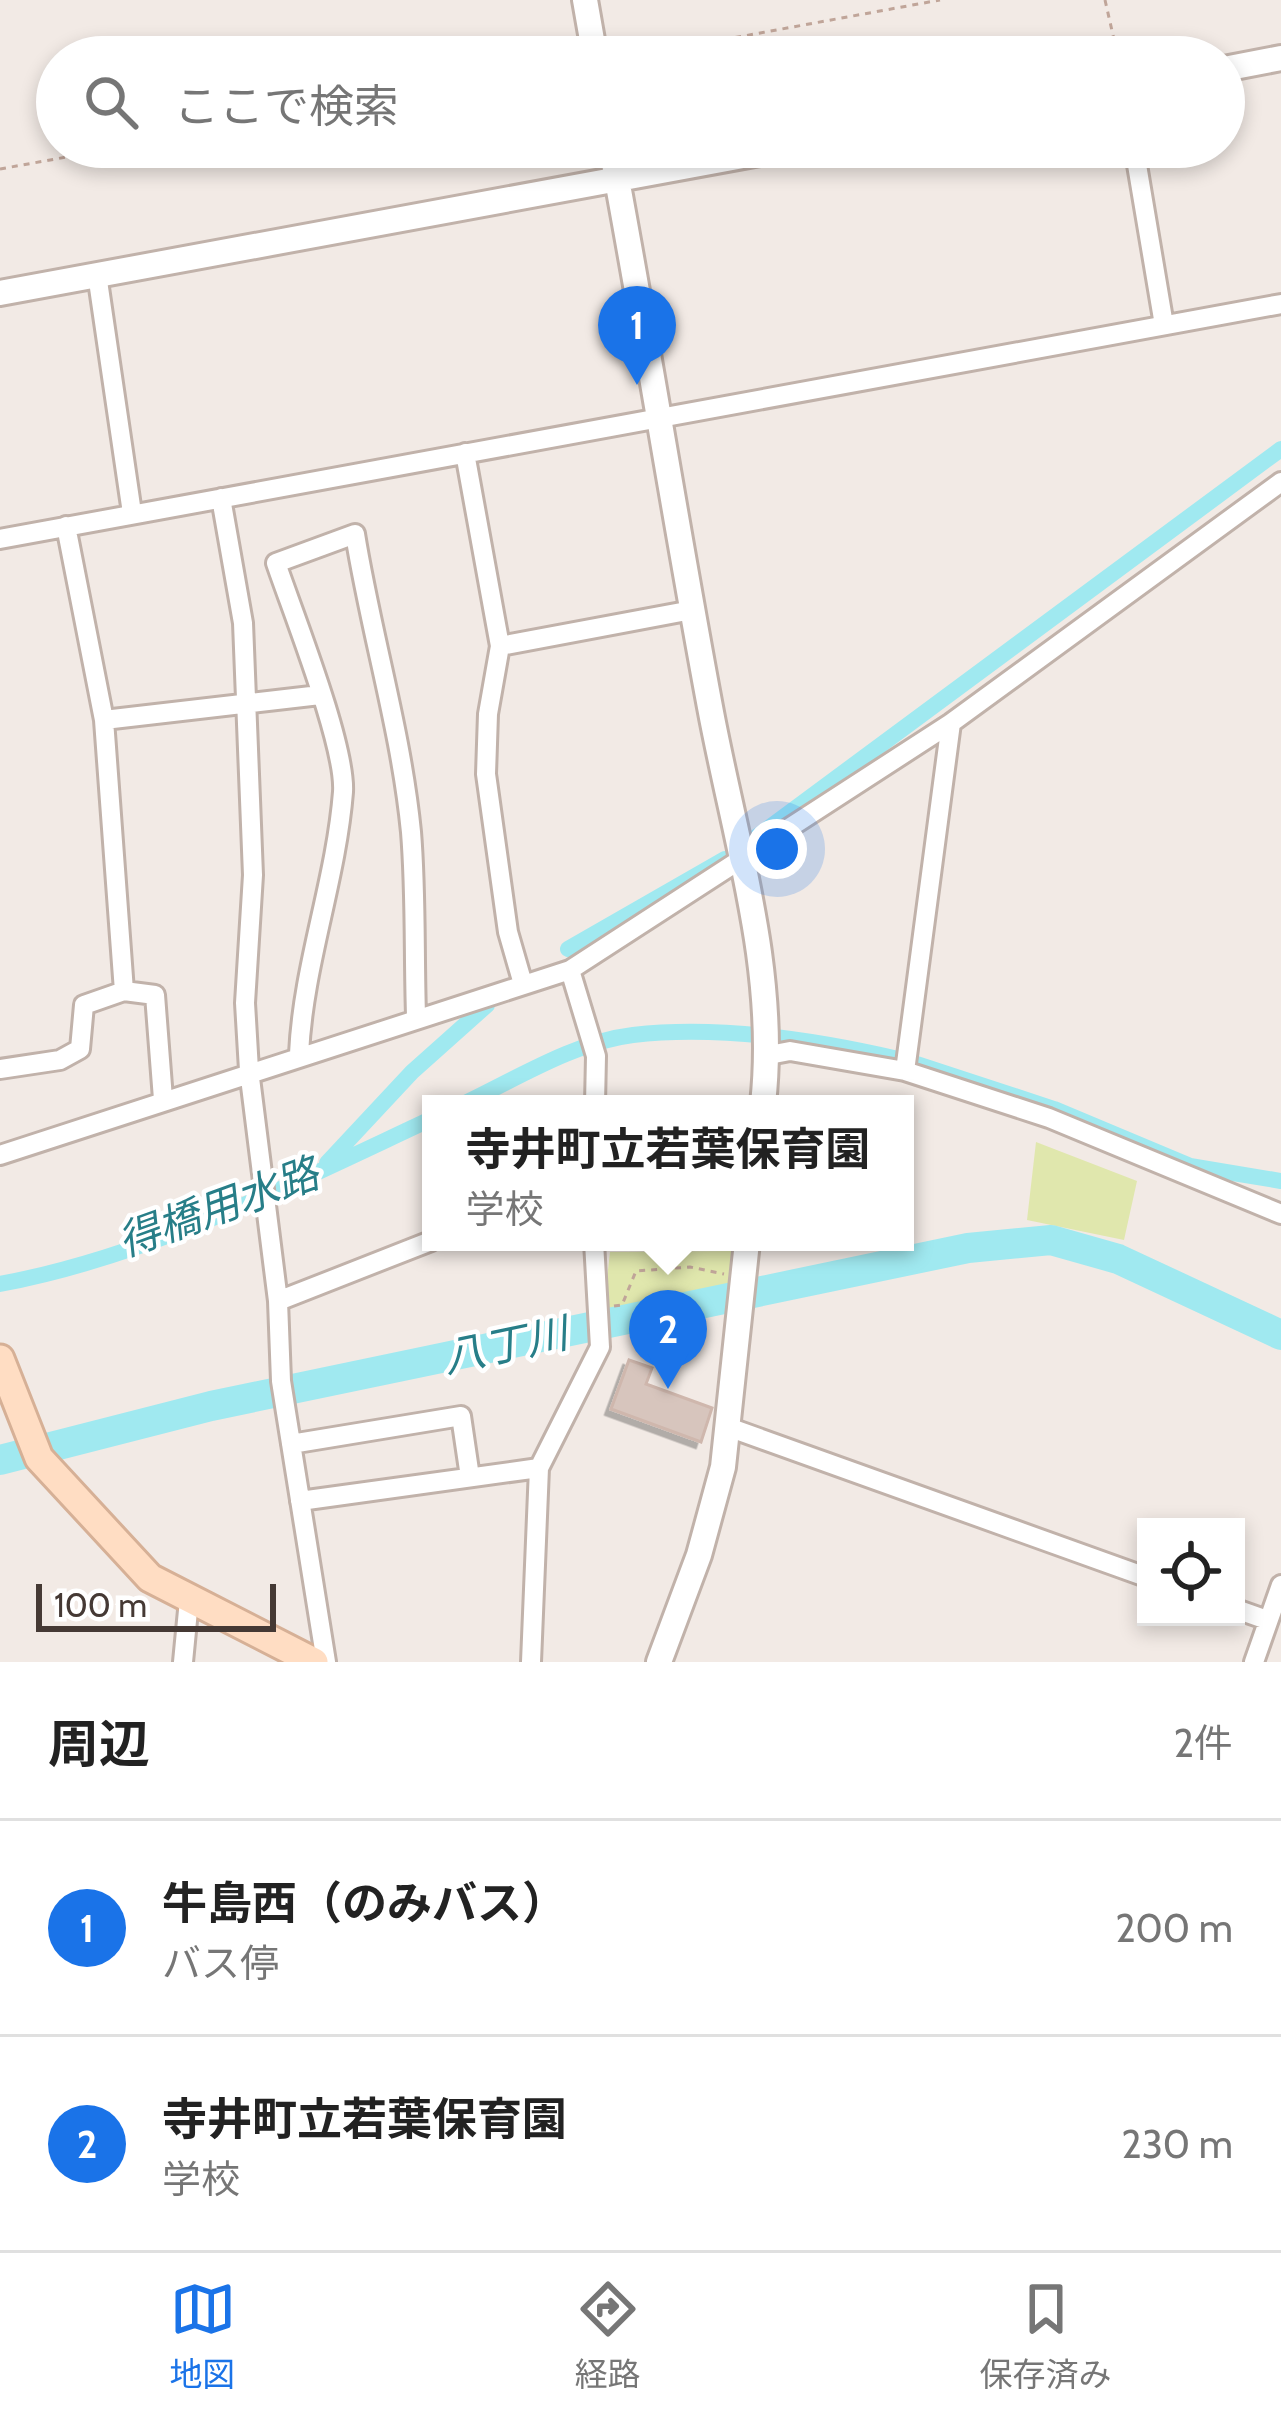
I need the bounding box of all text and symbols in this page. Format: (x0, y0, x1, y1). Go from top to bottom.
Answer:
search box (36, 36, 1245, 168)
icon: search (78, 69, 144, 135)
text: ここで検索 (174, 79, 399, 133)
pin: 1 (598, 286, 676, 385)
your location (747, 819, 807, 879)
popup (422, 1095, 914, 1251)
text: 寺井町立若葉保育園 (465, 1122, 871, 1176)
water label: 得橋用水路 (110, 1146, 328, 1267)
text: 学校 (465, 1185, 544, 1233)
pin: 2 (629, 1290, 707, 1389)
water label: 八丁川 (438, 1306, 576, 1384)
map controls (1137, 1518, 1245, 1626)
button: locate (1137, 1518, 1245, 1626)
scale bar (36, 1578, 276, 1631)
text: 100 m (54, 1585, 147, 1625)
text: 周辺 (48, 1713, 150, 1775)
text: 2件 (1174, 1719, 1233, 1767)
text: 牛島西（のみバス） (162, 1876, 567, 1930)
text: 1 (80, 1904, 94, 1952)
text: 200 m (1115, 1904, 1233, 1952)
text: バス停 (162, 1939, 279, 1987)
text: 寺井町立若葉保育園 (162, 2092, 567, 2146)
text: 2 (77, 2120, 97, 2168)
text: 230 m (1121, 2120, 1233, 2168)
text: 学校 (162, 2155, 240, 2203)
tab: 地図 (170, 2276, 236, 2396)
tab: 経路 (575, 2276, 641, 2396)
tab: 保存済み (980, 2276, 1112, 2396)

